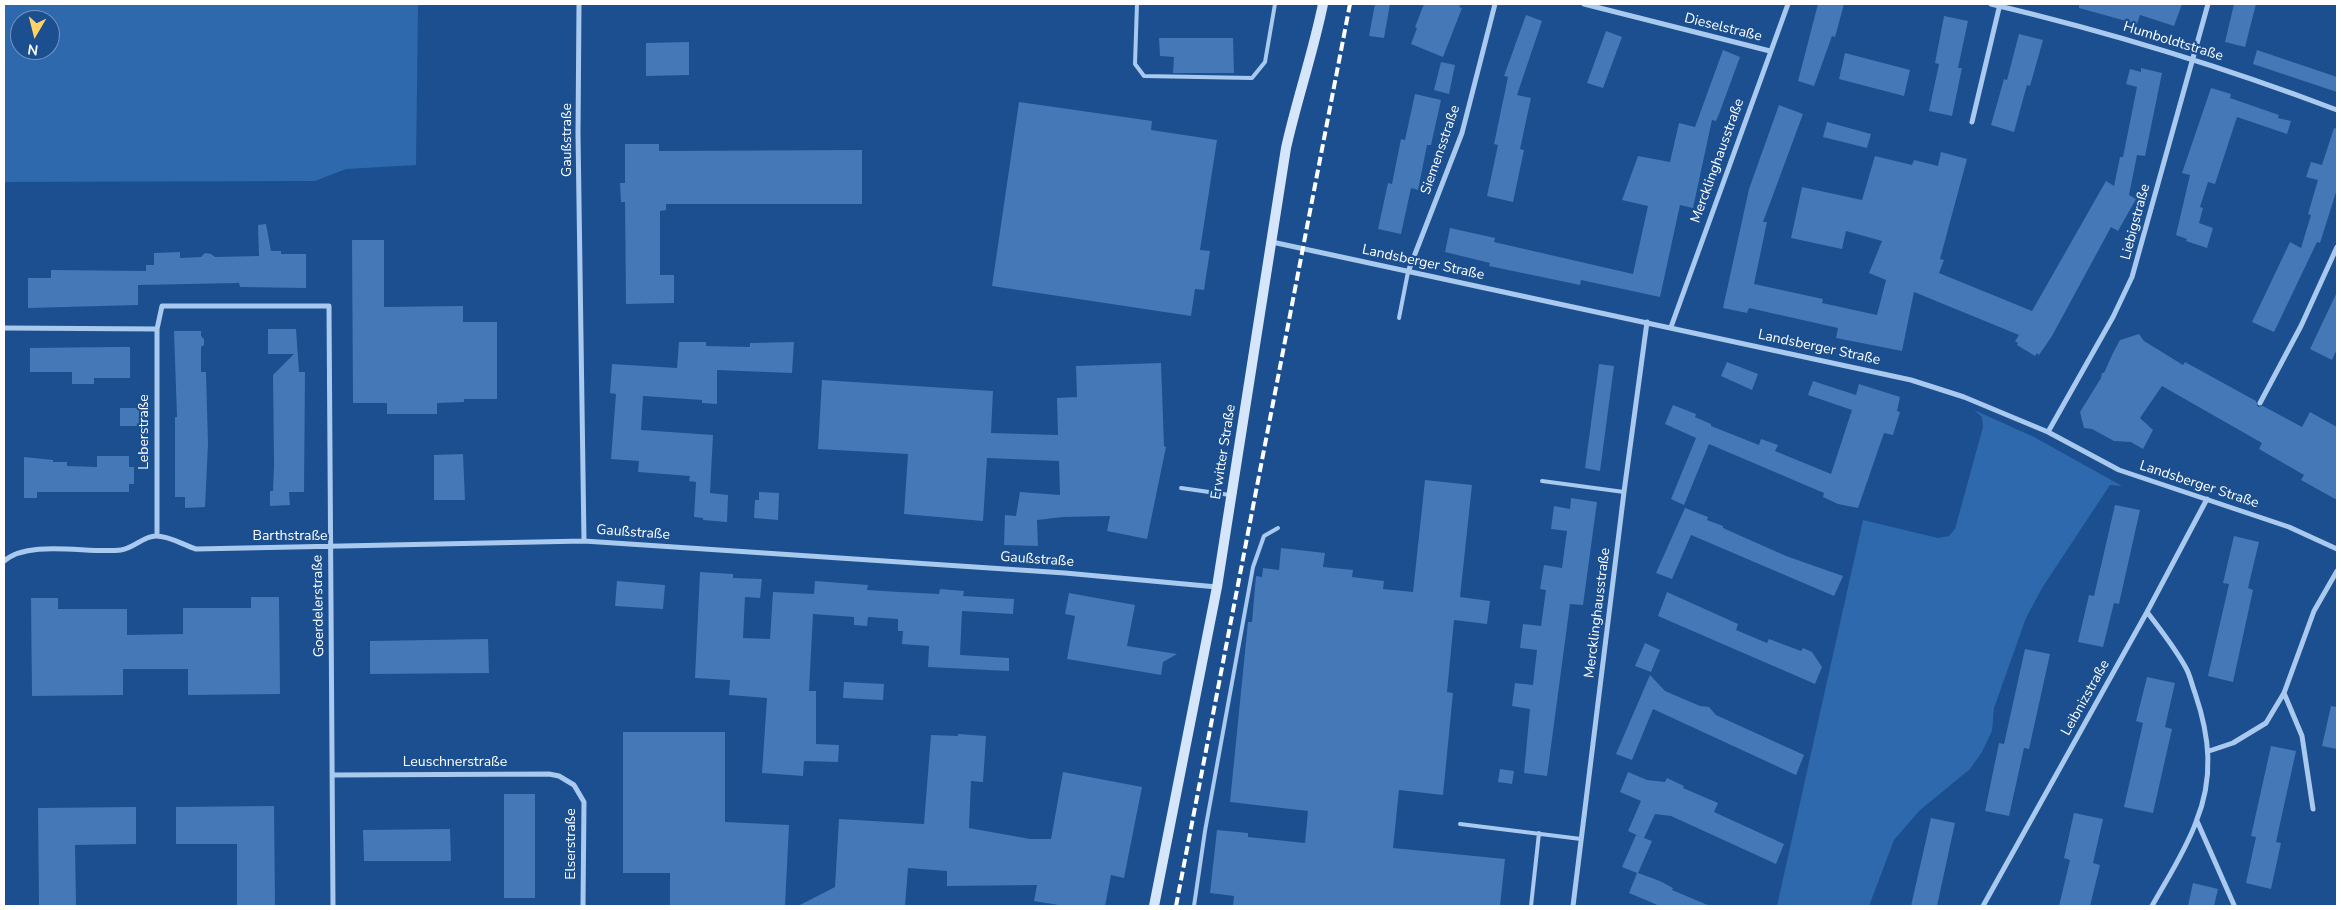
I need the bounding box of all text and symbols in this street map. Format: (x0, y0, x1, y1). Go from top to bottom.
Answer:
north arrow (10, 10, 60, 60)
street label: Dieselstraße (1682, 10, 1764, 46)
street label: Humboldtstraße (2121, 19, 2225, 65)
text: N (26, 39, 40, 59)
street label: Mercklinghausstraße (1688, 96, 1748, 226)
street label: Gaußstraße (560, 103, 576, 177)
street label: Siemensstraße (1418, 103, 1464, 197)
street label: Liebigstraße (2118, 182, 2154, 262)
street label: Landsberger Straße (1360, 242, 1486, 284)
street label: Landsberger Straße (1756, 327, 1882, 369)
street label: Leberstraße (137, 394, 153, 470)
street label: Erwitter Straße (1208, 403, 1240, 501)
street label: Landsberger Straße (2137, 458, 2261, 512)
street label: Gaußstraße (596, 522, 670, 544)
street label: Barthstraße (252, 529, 328, 545)
street label: Mercklinghausstraße (1582, 547, 1614, 679)
street label: Gaußstraße (1000, 549, 1074, 571)
street label: Goerdelerstraße (310, 555, 328, 657)
street label: Leibnizstraße (2058, 657, 2114, 739)
street label: Leuschnerstraße (403, 755, 507, 771)
street label: Elserstraße (564, 808, 580, 880)

